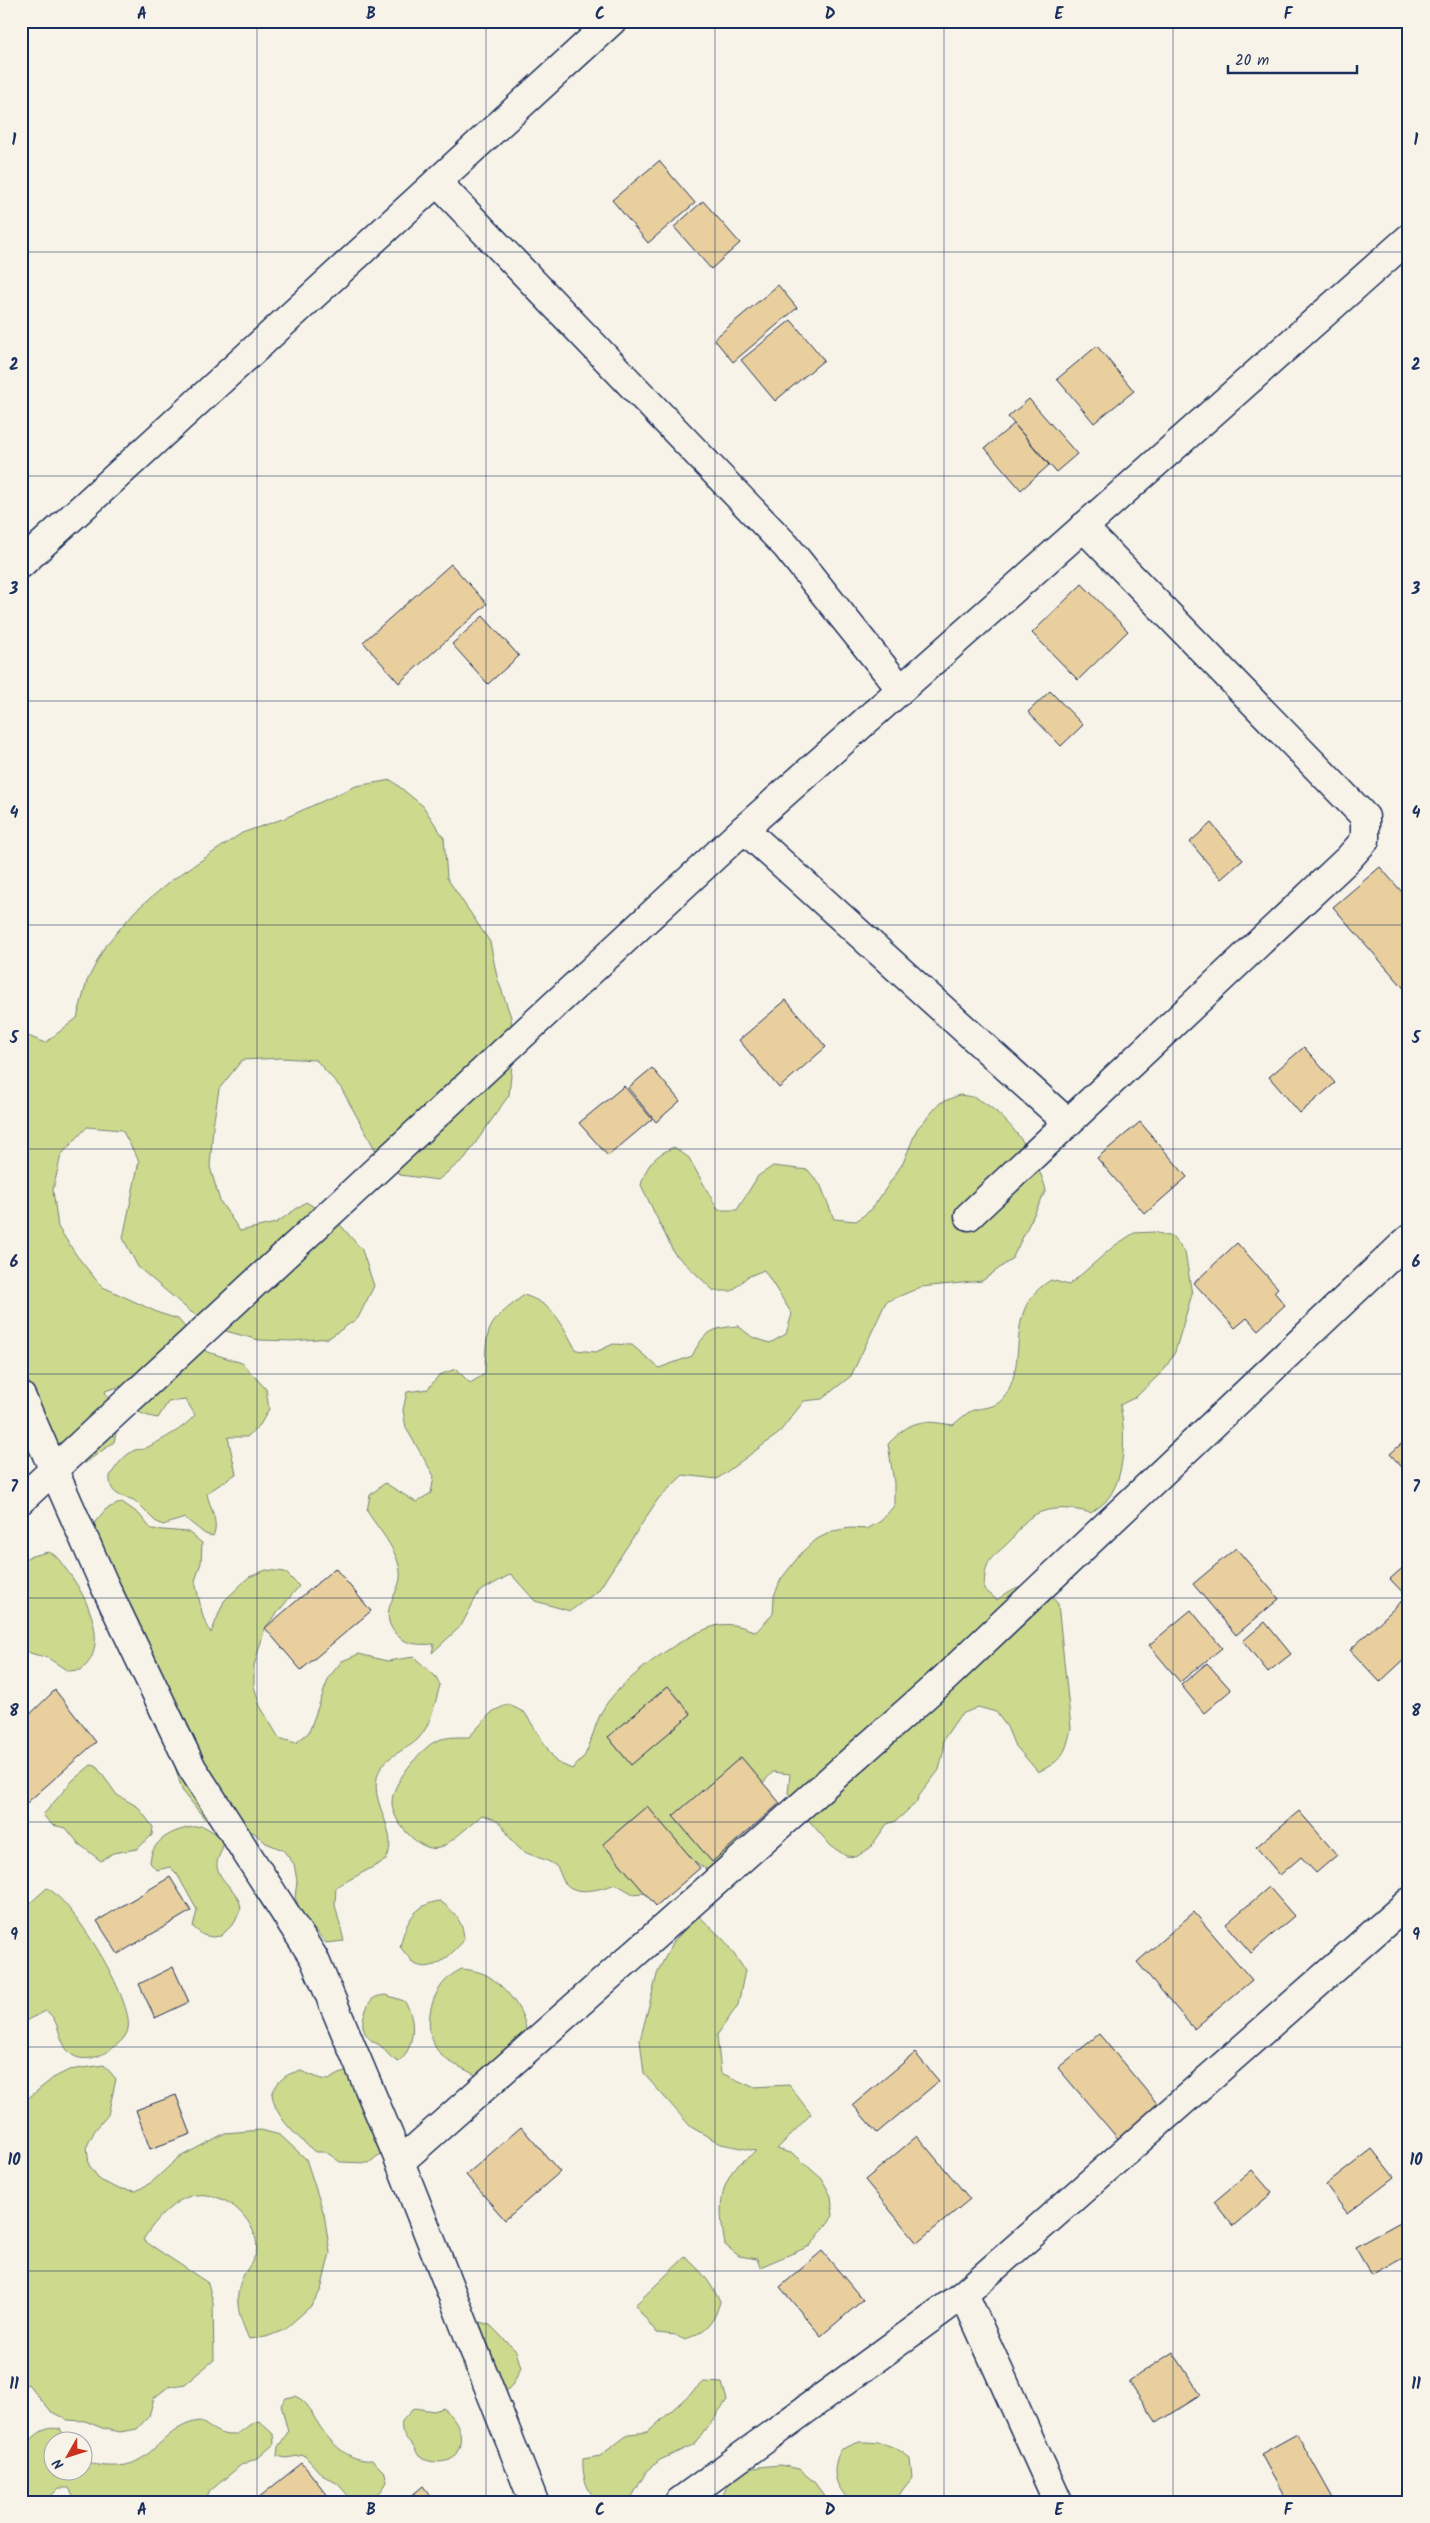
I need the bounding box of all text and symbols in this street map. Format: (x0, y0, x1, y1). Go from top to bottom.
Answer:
text: A (137, 2, 147, 27)
text: B (366, 2, 376, 27)
text: C (595, 2, 605, 27)
text: D (825, 2, 836, 27)
text: E (1055, 2, 1065, 27)
text: F (1284, 2, 1294, 27)
scale bar (1228, 42, 1356, 74)
text: 20 m (1235, 49, 1269, 73)
text: 1 (12, 128, 17, 153)
text: 1 (1414, 128, 1419, 153)
text: 2 (9, 353, 19, 378)
text: 2 (1411, 353, 1421, 378)
text: 3 (9, 577, 19, 602)
text: 3 (1411, 577, 1421, 602)
text: 4 (10, 801, 19, 826)
text: 4 (1412, 801, 1421, 826)
text: 5 (9, 1026, 20, 1051)
text: 5 (1411, 1026, 1422, 1051)
text: 6 (10, 1250, 19, 1275)
text: 6 (1412, 1250, 1421, 1275)
text: 7 (10, 1475, 18, 1500)
text: 7 (1412, 1475, 1420, 1500)
text: 8 (9, 1699, 19, 1724)
text: 8 (1411, 1699, 1421, 1724)
text: 9 (10, 1923, 18, 1948)
text: 9 (1412, 1923, 1420, 1948)
text: 10 (7, 2148, 21, 2173)
text: 10 (1409, 2148, 1423, 2173)
text: 11 (9, 2372, 19, 2397)
text: 11 (1411, 2372, 1421, 2397)
north arrow (42, 2430, 92, 2480)
text: N (47, 2453, 70, 2474)
text: A (137, 2498, 147, 2523)
text: B (366, 2498, 376, 2523)
text: C (595, 2498, 605, 2523)
text: D (825, 2498, 836, 2523)
text: E (1055, 2498, 1065, 2523)
text: F (1284, 2498, 1294, 2523)

